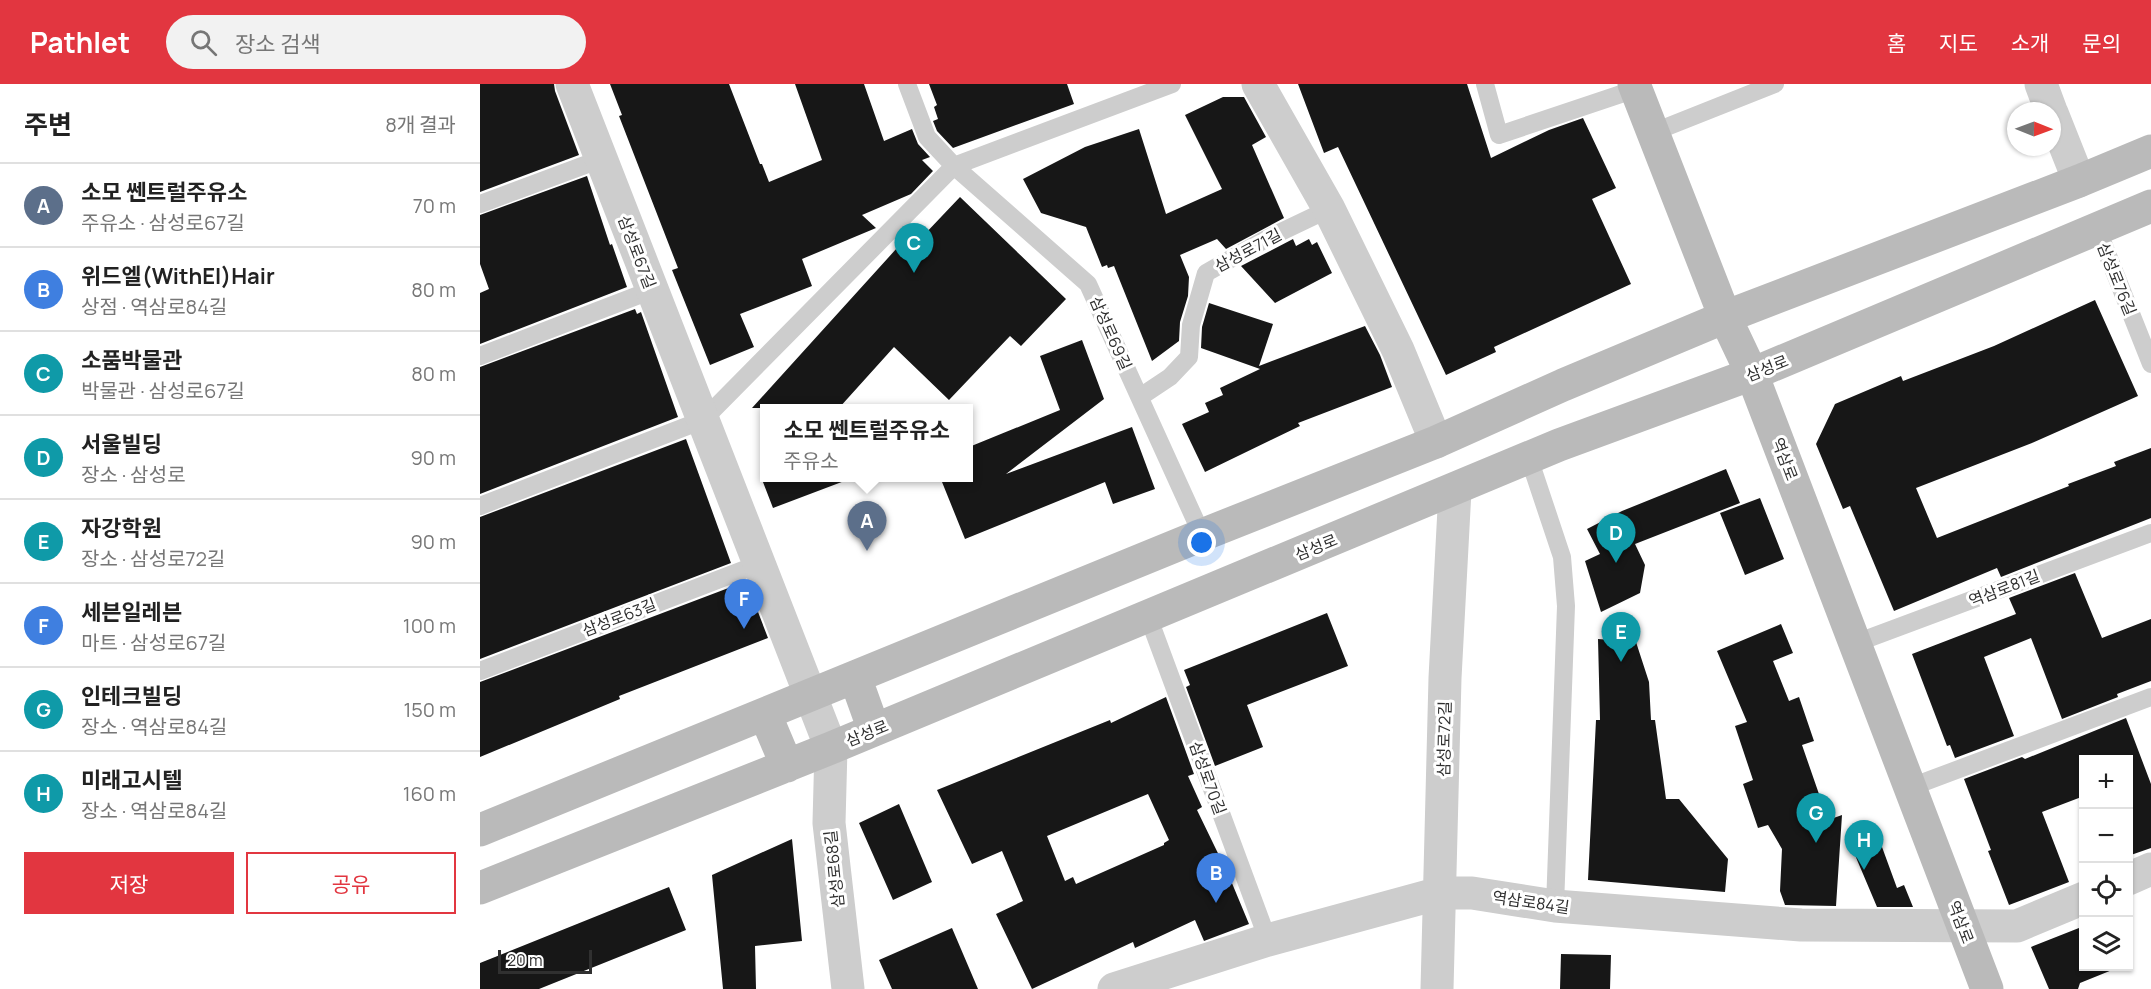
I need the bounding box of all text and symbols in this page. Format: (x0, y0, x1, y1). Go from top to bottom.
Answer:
search box (166, 15, 586, 69)
text: Pathlet (30, 23, 130, 61)
icon: search (187, 26, 220, 59)
text: 장소 검색 (235, 29, 320, 59)
text: 홈 (1887, 29, 1906, 57)
text: 지도 (1939, 29, 1978, 57)
text: 소개 (2011, 29, 2049, 57)
text: 문의 (2082, 29, 2121, 57)
north arrow (2007, 102, 2061, 156)
text: 주변 (24, 106, 72, 142)
text: 8개 결과 (385, 111, 456, 138)
text: 소모 쎈트럴주유소 (81, 177, 247, 207)
text: A (37, 192, 50, 219)
text: 70 m (413, 192, 456, 219)
text: 주유소 · 삼성로67길 (81, 209, 245, 236)
street label: 삼성로67길 (613, 212, 661, 292)
street label: 삼성로71길 (1211, 223, 1285, 277)
pin: C (894, 224, 934, 273)
street label: 삼성로76길 (2092, 239, 2142, 319)
text: 위드엘(WithEl)Hair (81, 261, 275, 291)
text: B (37, 276, 50, 303)
text: 80 m (411, 276, 456, 303)
text: 상점 · 역삼로84길 (81, 293, 227, 320)
street label: 삼성로69길 (1085, 293, 1137, 373)
text: 소품박물관 (81, 345, 182, 375)
street label: 삼성로 (1742, 349, 1792, 386)
text: C (36, 360, 51, 387)
text: 80 m (411, 360, 456, 387)
text: 박물관 · 삼성로67길 (81, 377, 245, 404)
popup (760, 404, 973, 482)
text: 소모 쎈트럴주유소 (783, 415, 950, 445)
text: 서울빌딩 (81, 429, 162, 459)
street label: 역삼로 (1767, 434, 1803, 484)
text: D (36, 444, 51, 471)
text: 90 m (410, 444, 456, 471)
text: 주유소 (783, 447, 839, 474)
text: 장소 · 삼성로 (81, 461, 186, 488)
pin: A (848, 502, 886, 551)
text: 자강학원 (81, 513, 162, 543)
pin: D (1596, 514, 1636, 563)
text: E (38, 528, 49, 555)
text: 90 m (410, 528, 456, 555)
your location (1187, 528, 1216, 557)
street label: 삼성로 (1291, 528, 1341, 565)
text: 장소 · 삼성로72길 (81, 545, 225, 572)
street label: 역삼로81길 (1965, 564, 2043, 612)
pin: F (724, 580, 764, 629)
street label: 삼성로63길 (579, 593, 659, 641)
text: 세븐일레븐 (81, 597, 182, 627)
text: F (38, 612, 49, 639)
text: 100 m (403, 612, 456, 639)
pin: E (1602, 612, 1640, 662)
text: 마트 · 삼성로67길 (81, 629, 226, 656)
text: 인테크빌딩 (81, 681, 182, 711)
text: G (36, 696, 51, 723)
text: 150 m (403, 696, 456, 723)
street label: 삼성로72길 (1432, 701, 1456, 777)
text: 장소 · 역삼로84길 (81, 713, 227, 740)
street label: 삼성로 (842, 714, 892, 751)
street label: 삼성로70길 (1185, 738, 1231, 818)
map controls (2079, 755, 2133, 971)
button: + (2079, 755, 2133, 809)
text: 미래고시텔 (81, 765, 182, 795)
text: H (36, 780, 51, 807)
text: 160 m (403, 780, 456, 807)
pin: G (1796, 794, 1836, 843)
text: 장소 · 역삼로84길 (81, 797, 227, 824)
button: − (2079, 809, 2133, 863)
pin: H (1844, 820, 1884, 870)
street label: 삼성로68길 (819, 829, 849, 909)
button: 저장 (24, 852, 234, 914)
button: 공유 (246, 852, 456, 914)
pin: B (1196, 854, 1236, 903)
button: locate (2079, 863, 2133, 917)
street label: 역삼로84길 (1491, 886, 1571, 918)
street label: 역삼로 (1943, 897, 1979, 947)
button: layers (2079, 917, 2133, 971)
scale bar (498, 947, 592, 974)
text: 20 m (507, 949, 543, 971)

